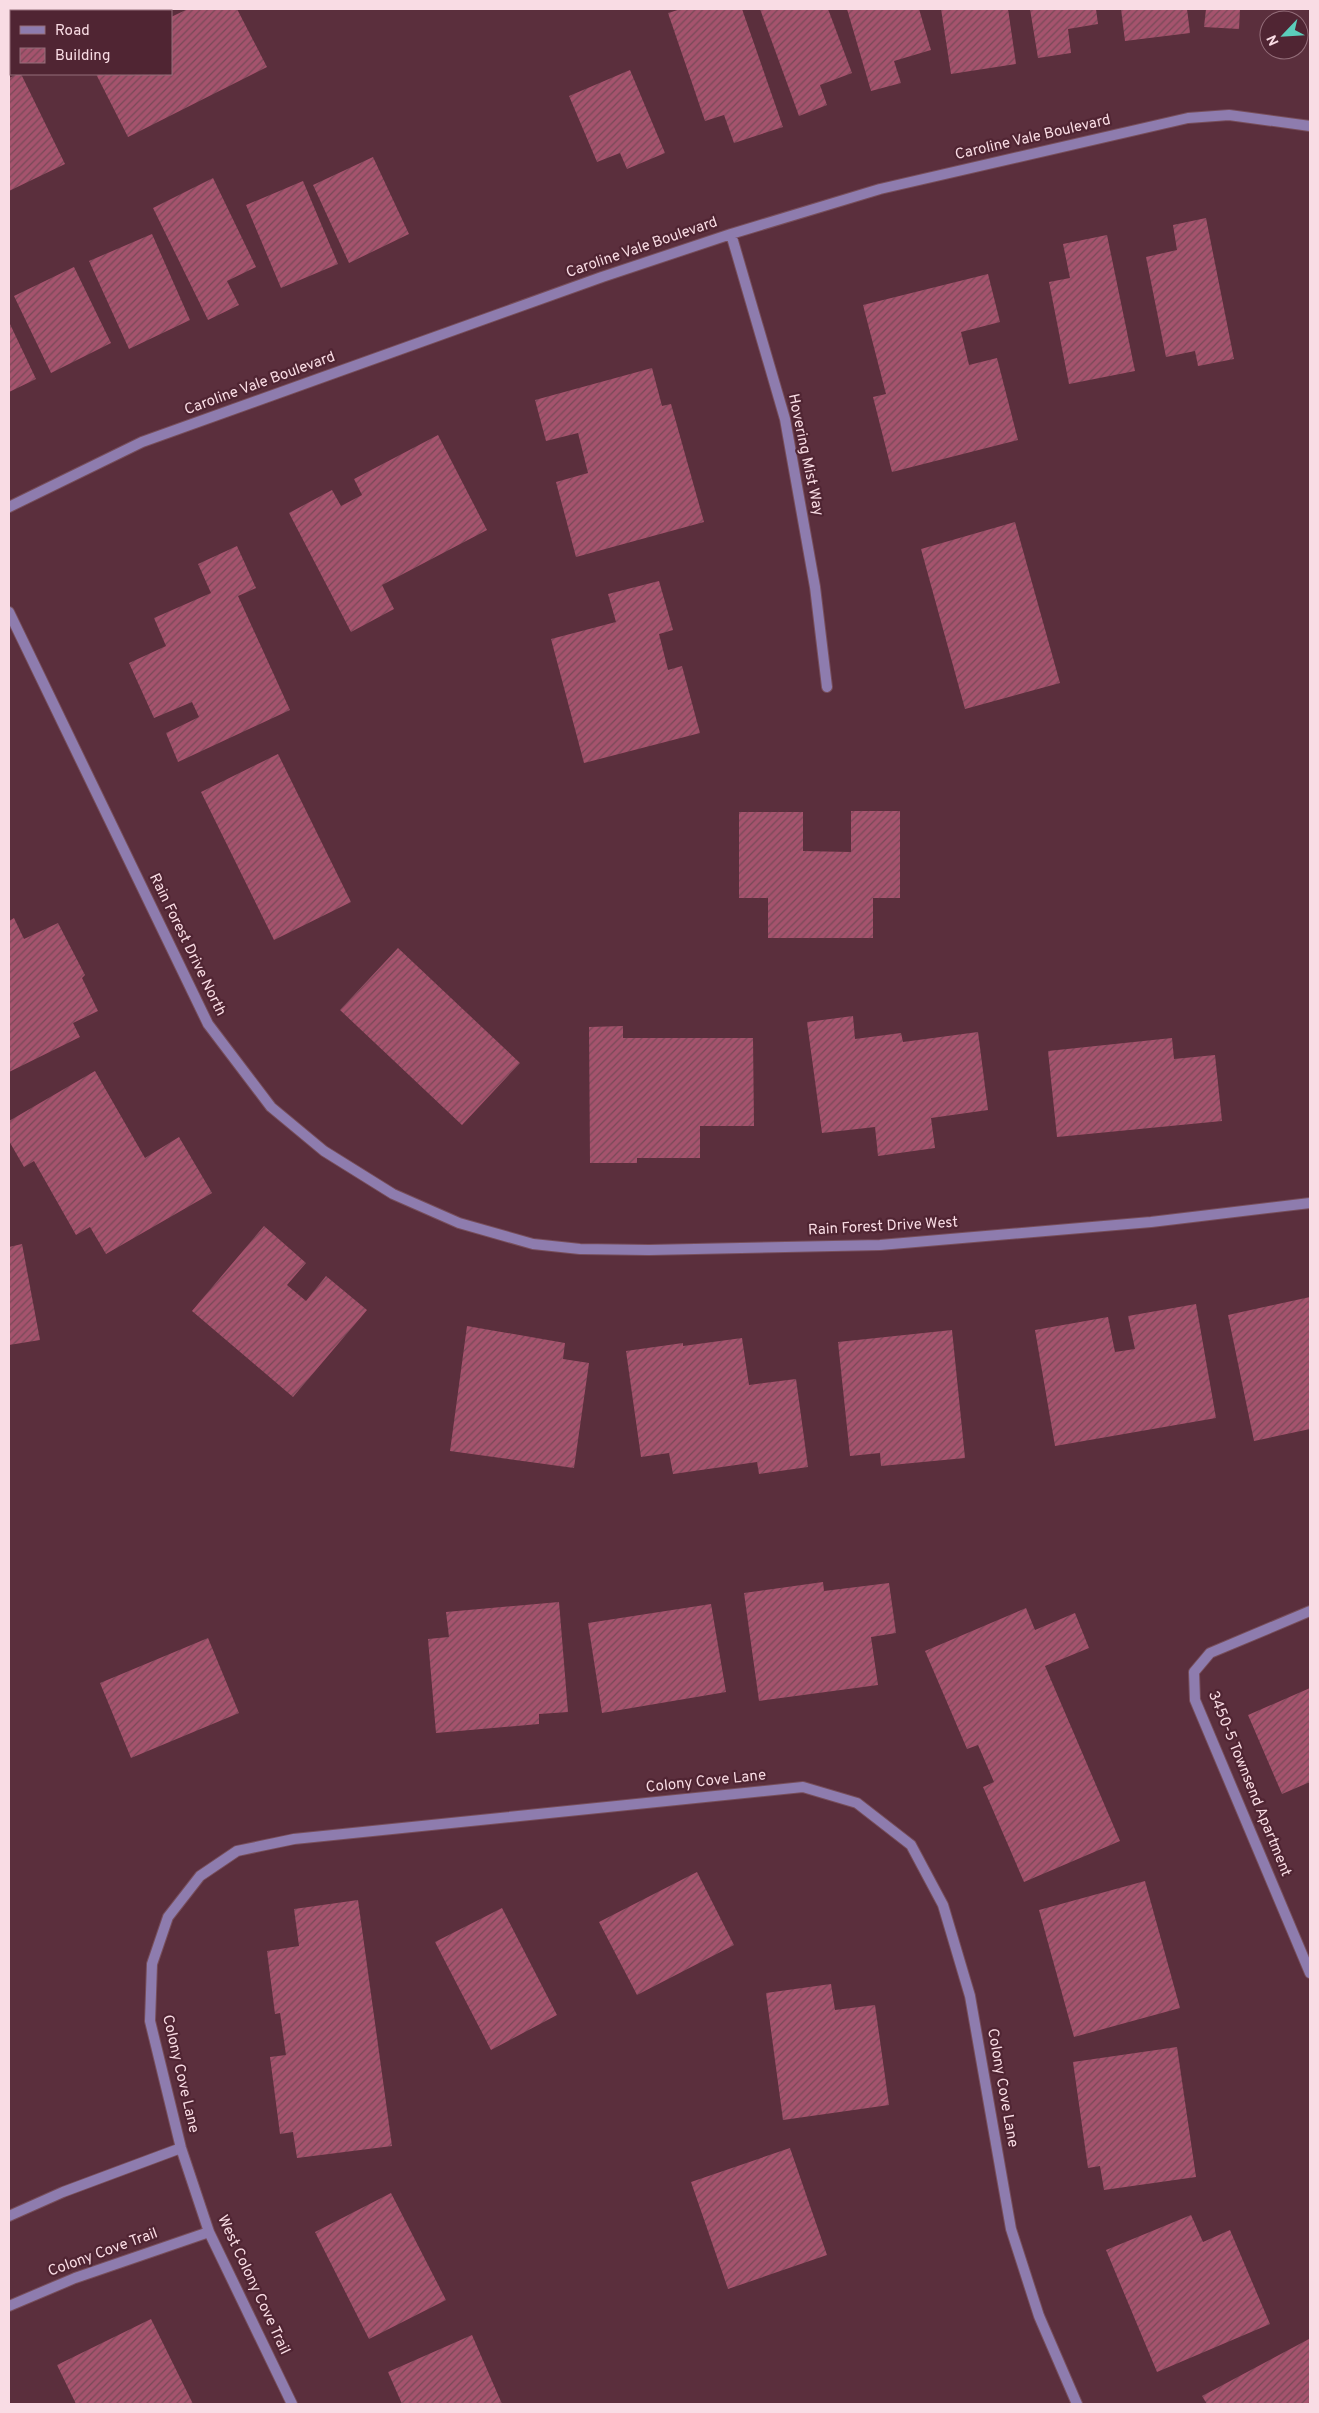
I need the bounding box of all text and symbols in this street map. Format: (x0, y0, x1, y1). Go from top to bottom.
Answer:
legend (10, 10, 172, 75)
north arrow (1259, 10, 1309, 60)
text: Road (55, 22, 90, 41)
text: N (1264, 32, 1283, 48)
text: Building (55, 47, 110, 66)
street label: Caroline Vale Boulevard (953, 111, 1113, 165)
street label: Caroline Vale Boulevard (564, 213, 720, 283)
street label: Caroline Vale Boulevard (182, 348, 338, 420)
street label: Hovering Mist Way (783, 392, 827, 518)
street label: Rain Forest Drive North (144, 871, 230, 1019)
street label: Rain Forest Drive West (808, 1214, 958, 1240)
street label: 3450-5 Townsend Apartment (1203, 1688, 1295, 1880)
street label: Colony Cove Lane (645, 1766, 767, 1798)
street label: Colony Cove Lane (157, 2013, 203, 2135)
street label: Colony Cove Lane (982, 2027, 1022, 2149)
street label: West Colony Cove Trail (212, 2212, 294, 2358)
street label: Colony Cove Trail (45, 2224, 161, 2282)

